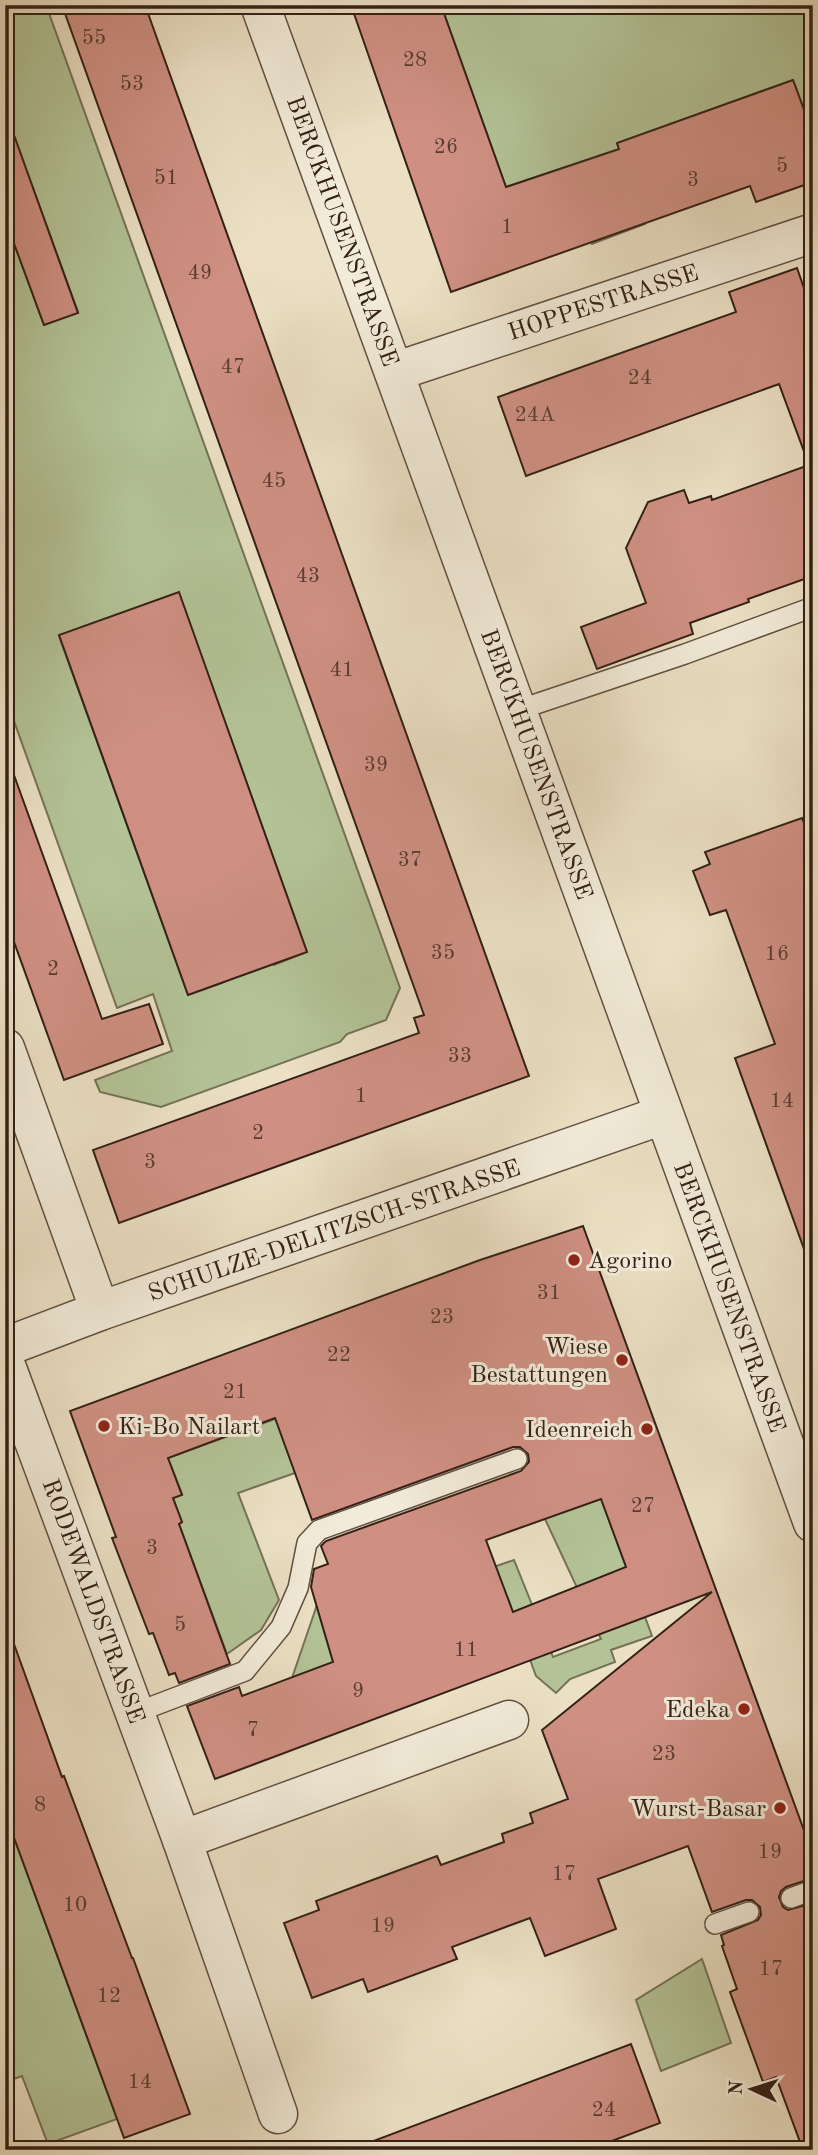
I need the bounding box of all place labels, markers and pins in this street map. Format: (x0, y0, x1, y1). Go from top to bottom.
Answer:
place label: Agorino (588, 1250, 672, 1274)
marker: Agorino (566, 1252, 582, 1268)
place label: Wiese Bestattungen (470, 1336, 608, 1388)
marker: Wiese Bestattungen (614, 1352, 630, 1368)
place label: Ki-Bo Nailart (118, 1416, 260, 1440)
marker: Ki-Bo Nailart (96, 1418, 112, 1434)
place label: Ideenreich (525, 1419, 633, 1443)
marker: Ideenreich (639, 1421, 655, 1437)
place label: Edeka (666, 1699, 730, 1723)
marker: Edeka (736, 1701, 752, 1717)
place label: Wurst-Basar (631, 1798, 766, 1822)
marker: Wurst-Basar (772, 1800, 788, 1816)

